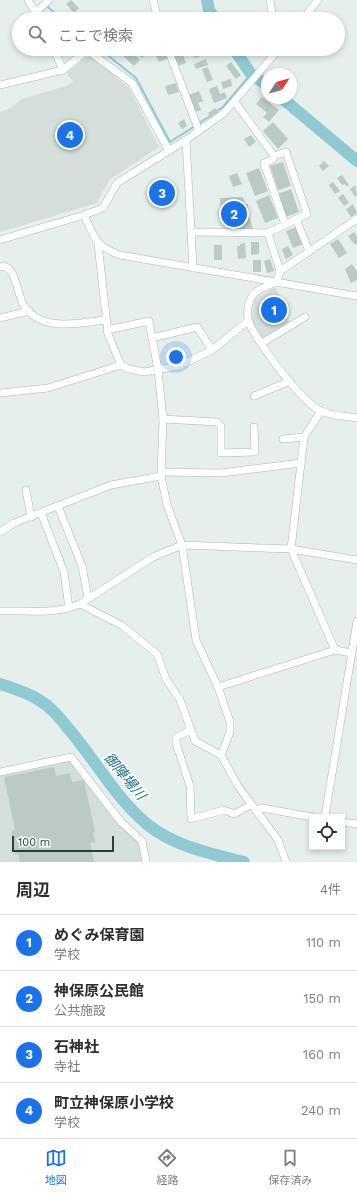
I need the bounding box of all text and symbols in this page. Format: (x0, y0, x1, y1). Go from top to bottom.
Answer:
search box (12, 12, 345, 56)
icon: search (26, 23, 48, 45)
text: ここで検索 (58, 27, 133, 45)
north arrow (261, 68, 297, 104)
pin: 4 (57, 120, 83, 150)
pin: 3 (149, 178, 175, 208)
pin: 2 (221, 199, 247, 229)
pin: 1 (261, 295, 287, 325)
your location (166, 347, 186, 367)
water label: 御陣場川 (101, 749, 150, 804)
map controls (309, 814, 345, 850)
button: locate (309, 814, 345, 850)
scale bar (12, 834, 114, 853)
text: 100 m (18, 836, 50, 849)
text: 周辺 (16, 880, 50, 900)
text: 4件 (320, 882, 341, 897)
text: めぐみ保育園 (54, 926, 144, 944)
text: 1 (26, 935, 32, 950)
text: 110 m (306, 935, 341, 950)
text: 学校 (54, 947, 80, 962)
text: 神保原公民館 (54, 982, 144, 1000)
text: 2 (25, 991, 33, 1006)
text: 150 m (303, 991, 341, 1006)
text: 公共施設 (54, 1003, 106, 1018)
text: 石神社 (54, 1038, 99, 1056)
text: 3 (25, 1047, 33, 1062)
text: 160 m (303, 1047, 341, 1062)
text: 寺社 (54, 1059, 80, 1074)
text: 町立神保原小学校 (54, 1094, 174, 1112)
text: 4 (25, 1103, 33, 1118)
text: 240 m (301, 1103, 341, 1118)
text: 学校 (54, 1115, 80, 1130)
tab: 地図 (45, 1147, 67, 1187)
tab: 経路 (156, 1147, 178, 1187)
tab: 保存済み (268, 1147, 312, 1187)

